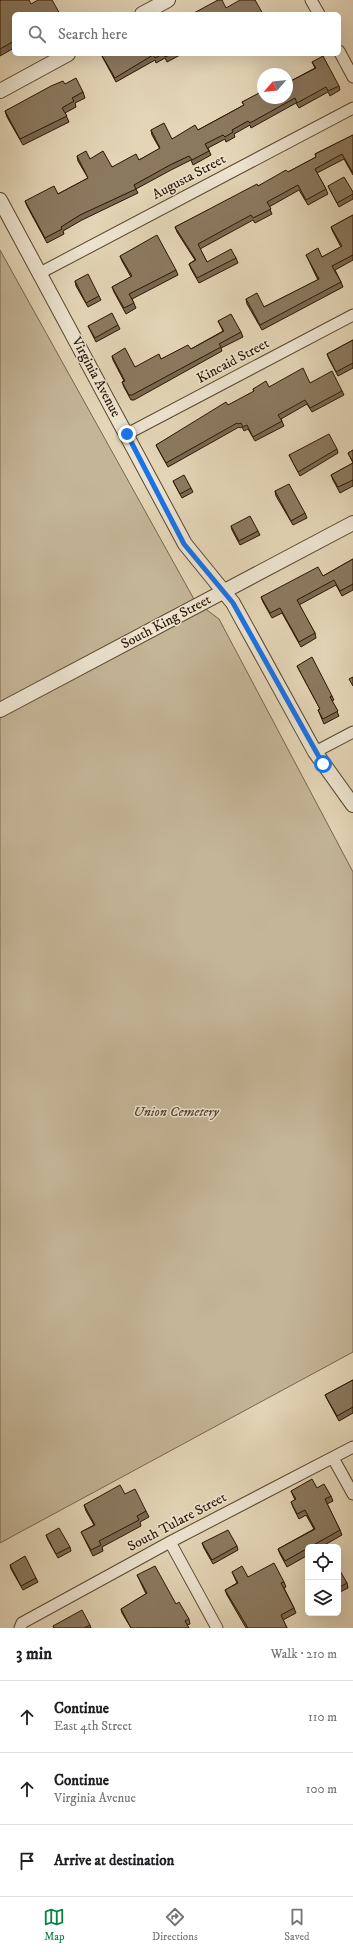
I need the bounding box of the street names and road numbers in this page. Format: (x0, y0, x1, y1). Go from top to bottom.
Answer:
street label: Augusta Street (149, 150, 229, 204)
street label: Virginia Avenue (67, 333, 125, 420)
street label: Kincaid Street (194, 334, 273, 388)
street label: South King Street (118, 590, 215, 653)
street label: South Tulare Street (125, 1488, 230, 1556)

